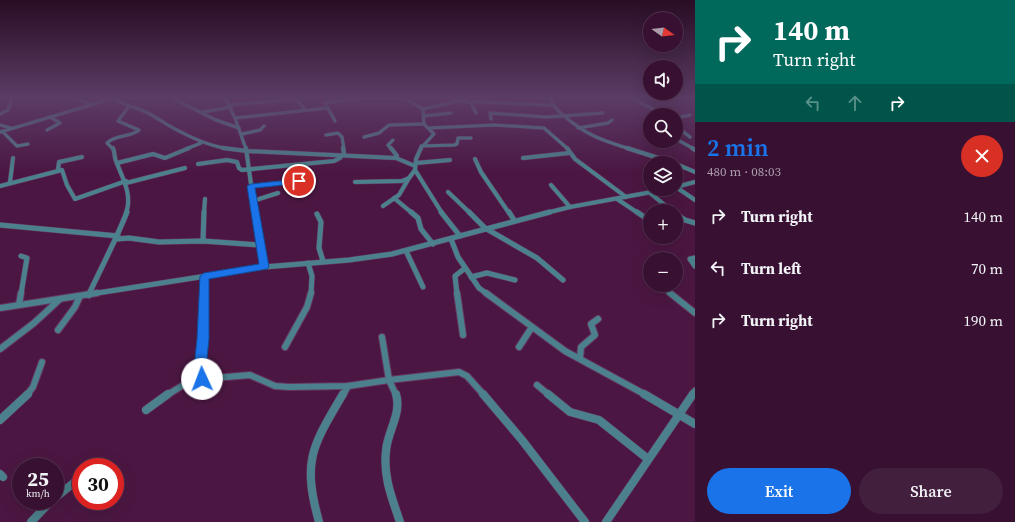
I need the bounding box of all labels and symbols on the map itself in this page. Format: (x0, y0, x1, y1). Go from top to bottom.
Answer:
north arrow (643, 12, 683, 52)
pin (282, 164, 316, 198)
position arrow (181, 358, 223, 400)
speed limit sign: 30 (72, 458, 124, 510)

